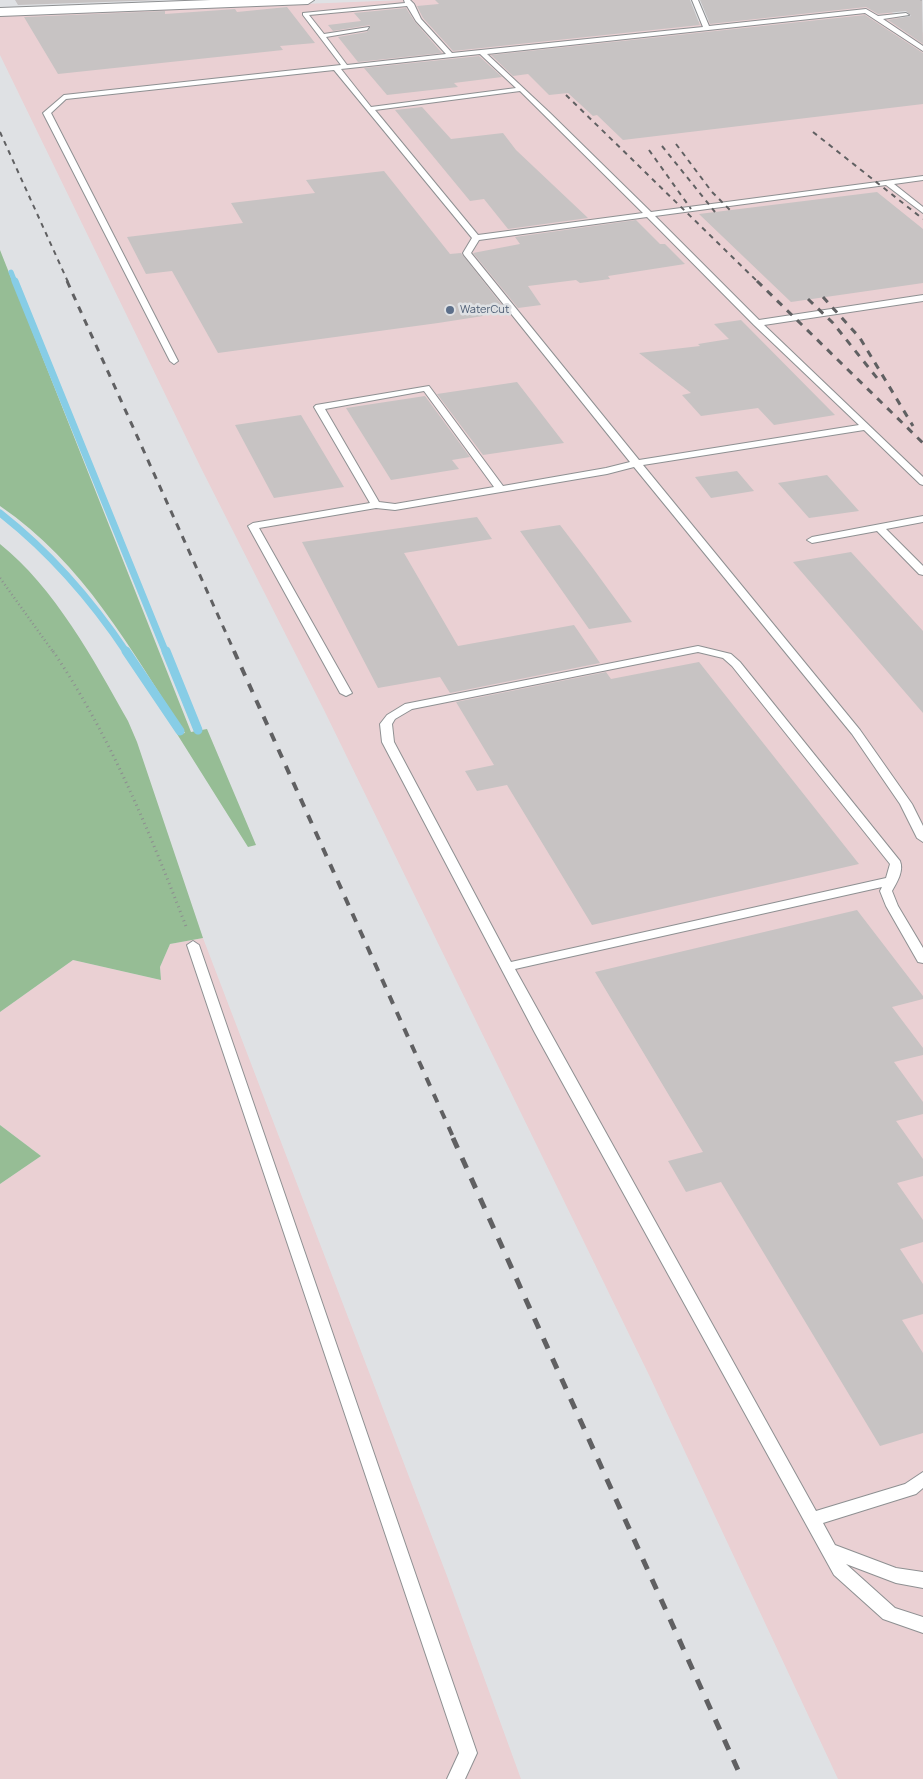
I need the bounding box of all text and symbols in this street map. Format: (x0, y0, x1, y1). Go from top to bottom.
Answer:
place label: WaterCut (460, 303, 509, 317)
marker: WaterCut (444, 304, 456, 316)

